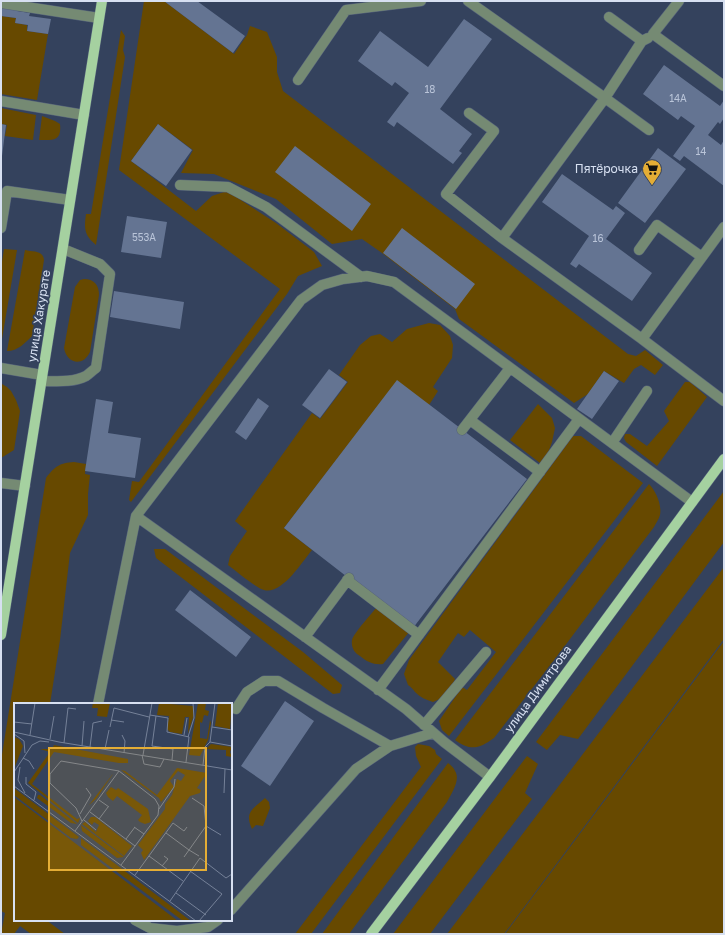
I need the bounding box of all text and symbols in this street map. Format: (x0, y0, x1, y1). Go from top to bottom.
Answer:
house number: 18 (425, 83, 435, 95)
house number: 14А (669, 92, 687, 104)
house number: 14 (696, 145, 706, 157)
supermarket icon: Пятёрочка (641, 158, 663, 186)
place label: Пятёрочка (575, 161, 638, 176)
house number: 553А (132, 231, 156, 243)
house number: 16 (593, 232, 603, 244)
street label: улица Хакурате (24, 269, 53, 363)
street label: улица Димитрова (501, 642, 574, 735)
inset map (14, 703, 232, 921)

